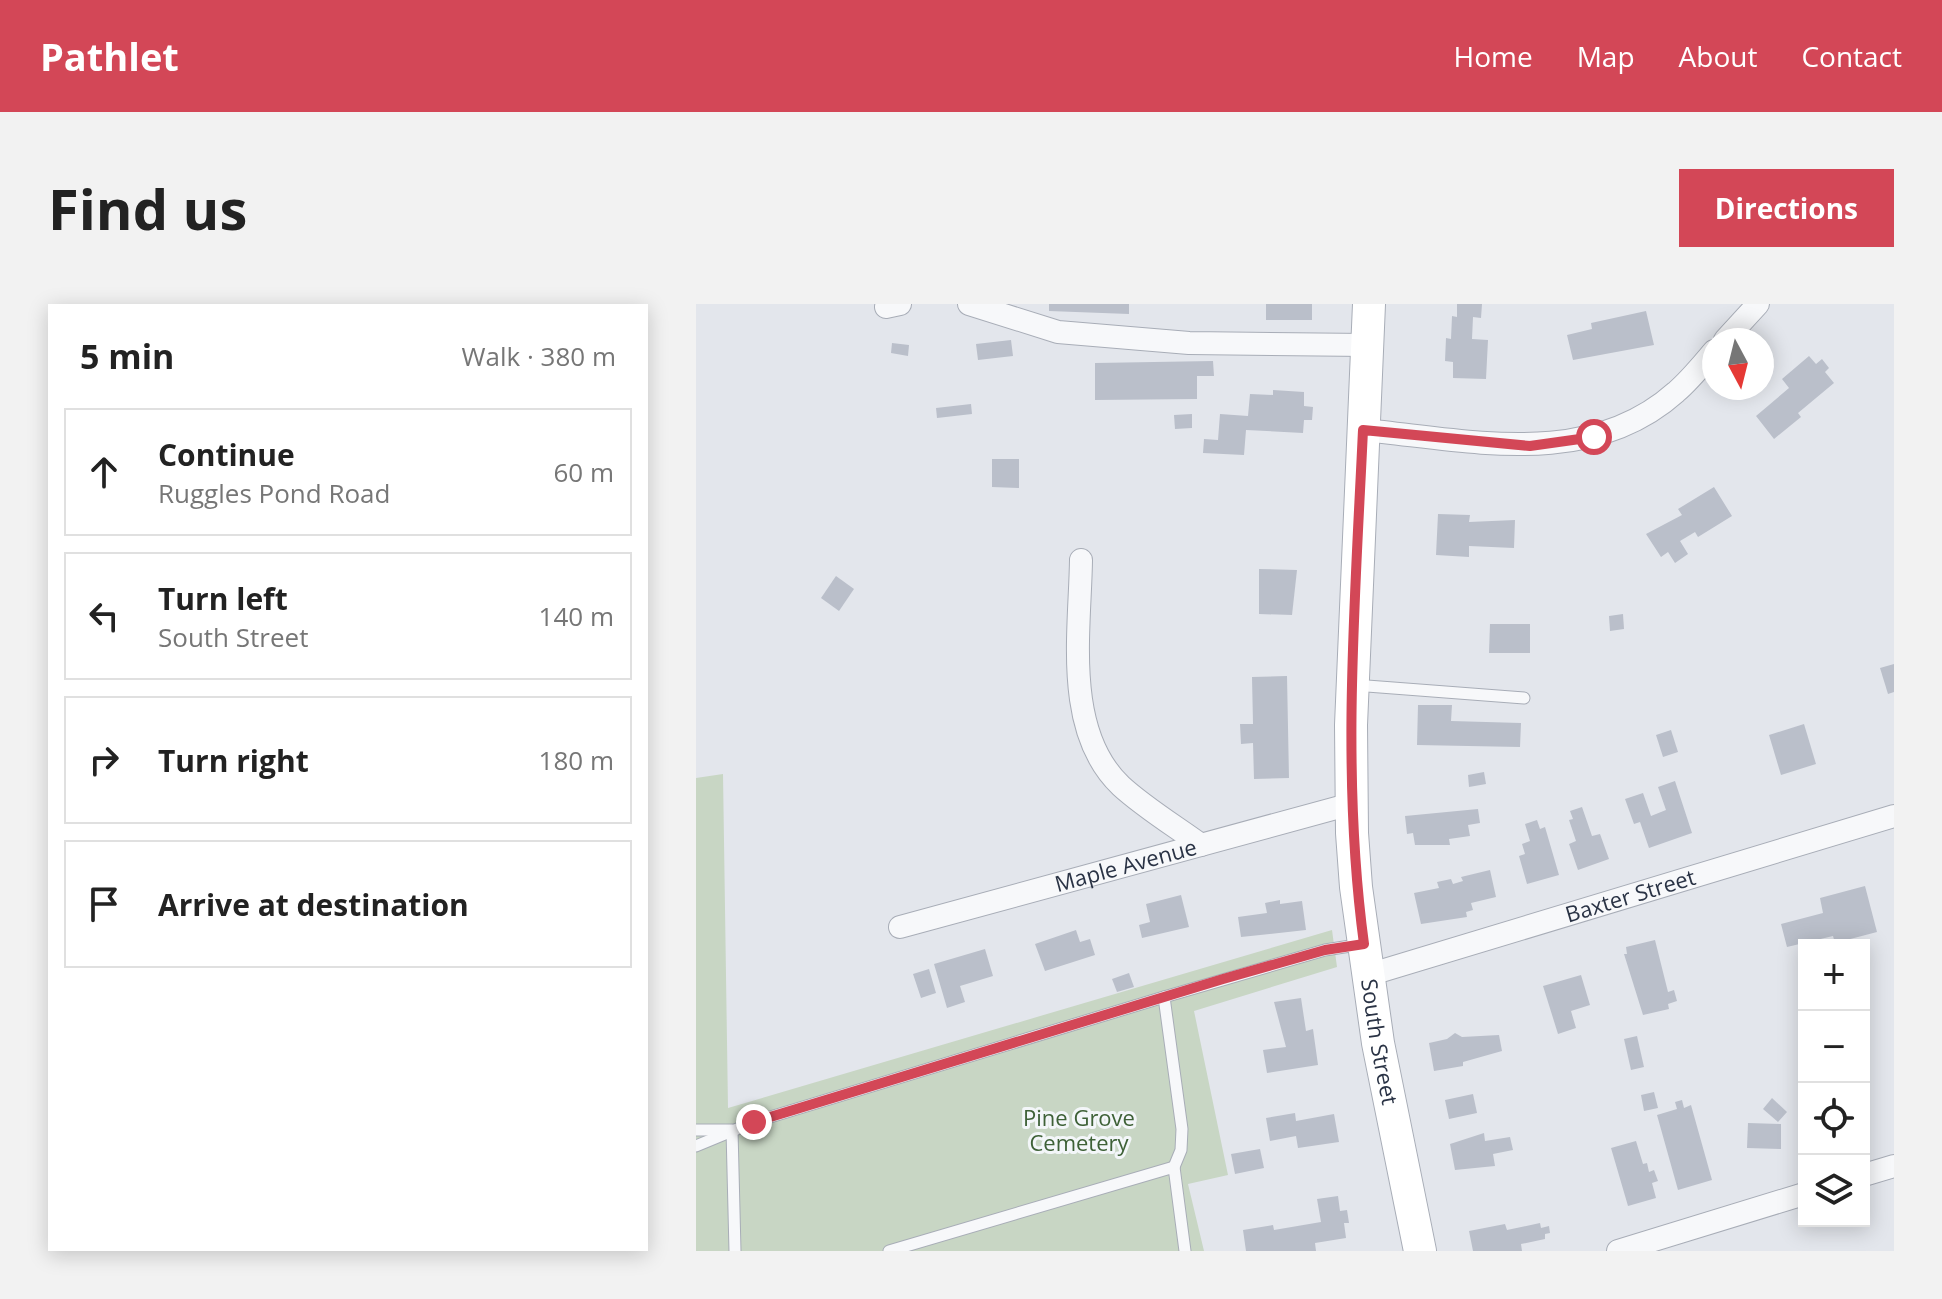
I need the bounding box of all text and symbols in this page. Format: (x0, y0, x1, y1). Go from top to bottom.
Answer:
text: Pathlet (40, 30, 179, 82)
text: Home (1454, 37, 1533, 75)
text: Map (1577, 37, 1635, 75)
text: About (1679, 37, 1757, 75)
text: Contact (1801, 37, 1902, 75)
button: Directions (1679, 169, 1894, 247)
text: Find us (48, 170, 247, 246)
north arrow (1702, 328, 1774, 400)
text: 5 min (80, 333, 174, 379)
text: Walk · 380 m (462, 338, 616, 374)
route start (1576, 419, 1612, 455)
text: Continue (158, 434, 295, 475)
icon: ahead (82, 450, 126, 494)
text: 60 m (553, 454, 614, 490)
text: Ruggles Pond Road (158, 475, 390, 511)
text: Turn left (158, 578, 288, 619)
icon: left (82, 594, 126, 638)
text: 140 m (539, 598, 614, 634)
text: South Street (158, 619, 308, 655)
icon: right (82, 738, 126, 782)
text: Turn right (158, 740, 309, 781)
text: 180 m (539, 742, 614, 778)
street label: Maple Avenue (1051, 831, 1200, 898)
street label: Baxter Street (1561, 861, 1699, 929)
icon: arrive (82, 882, 126, 926)
text: Arrive at destination (158, 884, 469, 925)
map controls (1798, 939, 1870, 1227)
button: + (1798, 939, 1870, 1011)
street label: South Street (1355, 977, 1406, 1107)
button: − (1798, 1011, 1870, 1083)
button: locate (1798, 1083, 1870, 1155)
park label: Pine Grove Cemetery (1023, 1102, 1135, 1157)
route end (736, 1104, 772, 1140)
button: layers (1798, 1155, 1870, 1227)

